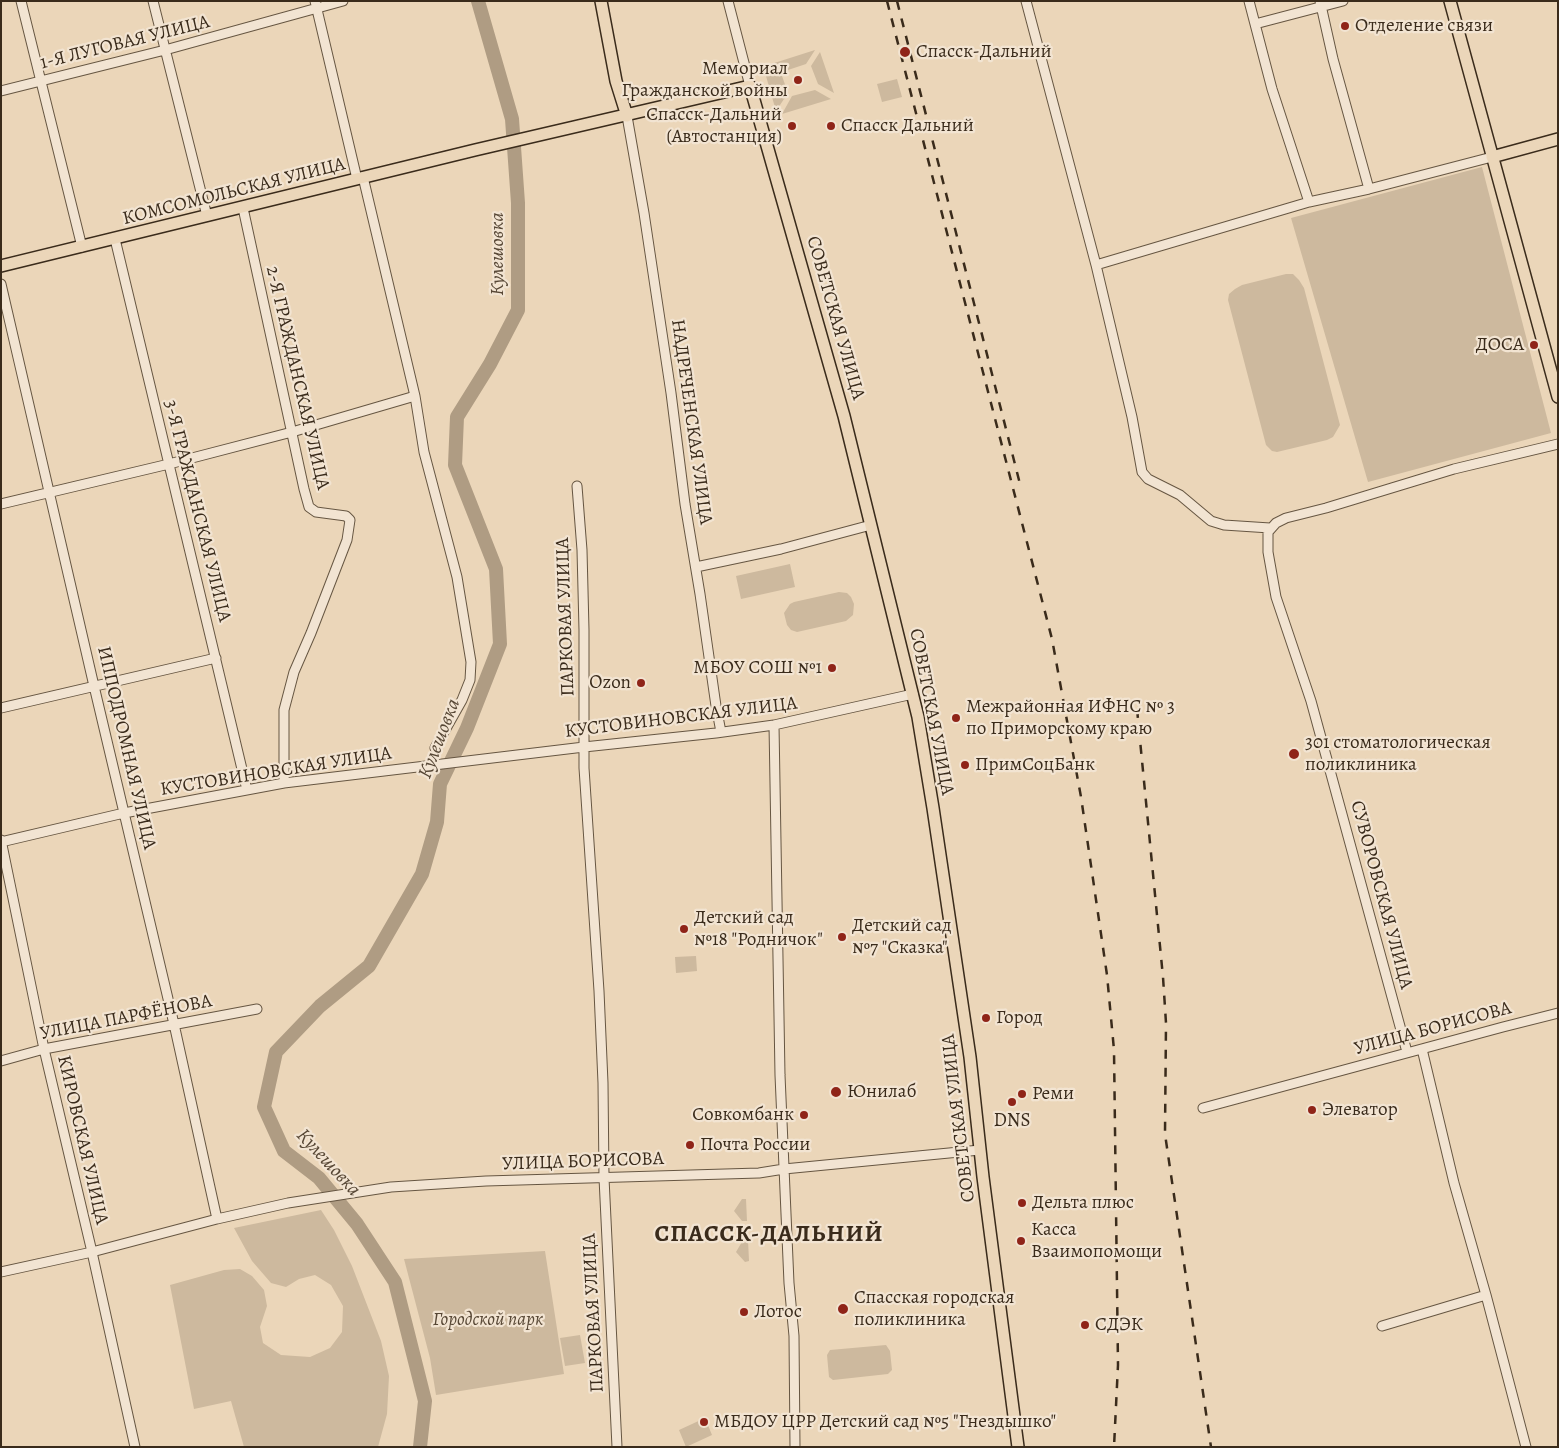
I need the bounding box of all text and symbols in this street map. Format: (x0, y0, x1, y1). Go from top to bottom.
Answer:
street label: 1-Я ЛУГОВАЯ УЛИЦА (38, 11, 212, 75)
place label: Отделение связи (1355, 15, 1493, 37)
marker: Отделение связи (1339, 20, 1351, 32)
place label: Спасск-Дальний (916, 41, 1052, 63)
marker: Спасск-Дальний (898, 45, 912, 59)
place label: Мемориал Гражданской войны (621, 58, 788, 102)
marker: Мемориал Гражданской войны (792, 74, 804, 86)
place label: Спасск-Дальний (Автостанция) (646, 104, 782, 148)
place label: Спасск Дальний (841, 115, 974, 137)
marker: Спасск-Дальний (Автостанция) (786, 120, 798, 132)
marker: Спасск Дальний (825, 120, 837, 132)
street label: КОМСОМОЛЬСКАЯ УЛИЦА (120, 153, 348, 231)
water label: Кулешовка (486, 212, 510, 296)
street label: СОВЕТСКАЯ УЛИЦА (801, 234, 869, 402)
street label: 2-Я ГРАЖДАНСКАЯ УЛИЦА (260, 264, 334, 492)
street label: НАДРЕЧЕНСКАЯ УЛИЦА (665, 318, 717, 526)
place label: ДОСА (1476, 334, 1524, 356)
marker: ДОСА (1528, 339, 1540, 351)
street label: 3-Я ГРАЖДАНСКАЯ УЛИЦА (158, 398, 236, 624)
street label: ПАРКОВАЯ УЛИЦА (552, 537, 580, 697)
street label: СОВЕТСКАЯ УЛИЦА (904, 627, 958, 797)
street label: ИППОДРОМНАЯ УЛИЦА (92, 644, 160, 852)
place label: МБОУ СОШ №1 (693, 657, 822, 679)
marker: МБОУ СОШ №1 (826, 662, 838, 674)
place label: Ozon (589, 672, 631, 694)
marker: Ozon (635, 677, 647, 689)
street label: КУСТОВИНОВСКАЯ УЛИЦА (564, 692, 798, 744)
water label: Кулешовка (414, 696, 466, 782)
place label: Межрайонная ИФНС № 3 по Приморскому краю (966, 696, 1175, 740)
marker: Межрайонная ИФНС № 3 по Приморскому краю (950, 712, 962, 724)
place label: 301 стоматологическая поликлиника (1305, 732, 1491, 776)
street label: КУСТОВИНОВСКАЯ УЛИЦА (159, 742, 393, 802)
marker: 301 стоматологическая поликлиника (1287, 747, 1301, 761)
place label: ПримСоцБанк (975, 754, 1095, 776)
marker: ПримСоцБанк (959, 759, 971, 771)
street label: СУВОРОВСКАЯ УЛИЦА (1345, 798, 1417, 992)
place label: Детский сад №18 "Родничок" (694, 907, 823, 951)
place label: Детский сад №7 "Сказка" (852, 915, 951, 959)
marker: Детский сад №18 "Родничок" (678, 923, 690, 935)
marker: Детский сад №7 "Сказка" (836, 931, 848, 943)
street label: УЛИЦА ПАРФЁНОВА (38, 990, 214, 1046)
street label: УЛИЦА БОРИСОВА (1352, 997, 1514, 1061)
place label: Город (996, 1007, 1043, 1029)
marker: Город (980, 1012, 992, 1024)
street label: СОВЕТСКАЯ УЛИЦА (937, 1033, 981, 1203)
street label: КИРОВСКАЯ УЛИЦА (51, 1053, 113, 1227)
place label: Юнилаб (847, 1081, 916, 1103)
place label: Реми (1032, 1083, 1074, 1105)
marker: Юнилаб (829, 1085, 843, 1099)
marker: Реми (1016, 1088, 1028, 1100)
marker: DNS (1006, 1096, 1018, 1108)
place label: Элеватор (1322, 1099, 1398, 1121)
place label: Совкомбанк (692, 1104, 794, 1126)
marker: Элеватор (1306, 1104, 1318, 1116)
marker: Совкомбанк (798, 1109, 810, 1121)
place label: DNS (993, 1110, 1031, 1132)
water label: Кулешовка (291, 1124, 365, 1202)
place label: Почта России (700, 1134, 810, 1156)
marker: Почта России (684, 1139, 696, 1151)
street label: УЛИЦА БОРИСОВА (502, 1148, 664, 1176)
place label: Дельта плюс (1032, 1192, 1134, 1214)
marker: Дельта плюс (1016, 1197, 1028, 1209)
place label: Касса Взаимопомощи (1031, 1219, 1162, 1263)
district label: СПАССК-ДАЛЬНИЙ (653, 1221, 885, 1249)
street label: ПАРКОВАЯ УЛИЦА (578, 1233, 610, 1393)
marker: Касса Взаимопомощи (1015, 1235, 1027, 1247)
place label: Спасская городская поликлиника (854, 1287, 1015, 1331)
place label: Лотос (754, 1301, 802, 1323)
marker: Спасская городская поликлиника (836, 1302, 850, 1316)
marker: Лотос (738, 1306, 750, 1318)
park label: Городской парк (433, 1309, 543, 1331)
place label: СДЭК (1095, 1314, 1143, 1336)
marker: СДЭК (1079, 1319, 1091, 1331)
place label: МБДОУ ЦРР Детский сад №5 "Гнездышко" (714, 1411, 1056, 1433)
marker: МБДОУ ЦРР Детский сад №5 "Гнездышко" (698, 1416, 710, 1428)

